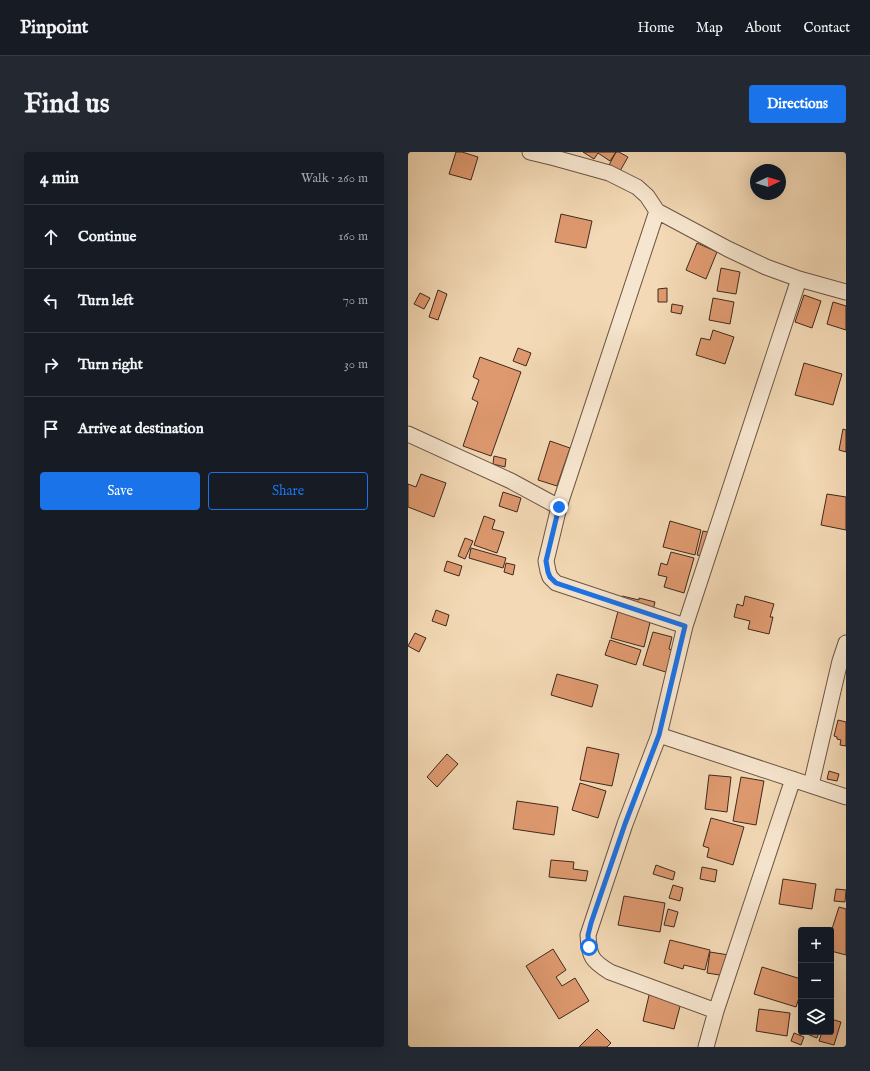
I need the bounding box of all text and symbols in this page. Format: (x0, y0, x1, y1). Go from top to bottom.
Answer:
text: Pinpoint (20, 16, 88, 40)
text: Home (638, 19, 674, 37)
text: Map (696, 19, 723, 37)
text: About (745, 19, 781, 37)
text: Contact (803, 19, 850, 37)
button: Directions (749, 85, 846, 123)
text: Find us (24, 87, 110, 122)
north arrow (750, 164, 786, 200)
text: 4 min (40, 168, 79, 189)
text: Walk · 260 m (301, 170, 368, 187)
icon: ahead (40, 226, 62, 248)
text: Continue (78, 227, 136, 246)
text: 160 m (338, 228, 368, 245)
icon: left (40, 290, 62, 312)
text: Turn left (78, 291, 134, 310)
text: 70 m (343, 292, 368, 309)
icon: right (40, 354, 62, 376)
text: Turn right (78, 355, 143, 374)
text: 30 m (344, 356, 368, 373)
icon: arrive (40, 418, 62, 440)
text: Arrive at destination (78, 419, 204, 438)
button: Save (40, 472, 200, 510)
button: Share (208, 472, 368, 510)
route end (550, 498, 568, 516)
map controls (798, 927, 834, 1035)
button: + (798, 927, 834, 963)
route start (580, 938, 598, 956)
button: − (798, 963, 834, 999)
button: layers (798, 999, 834, 1035)

